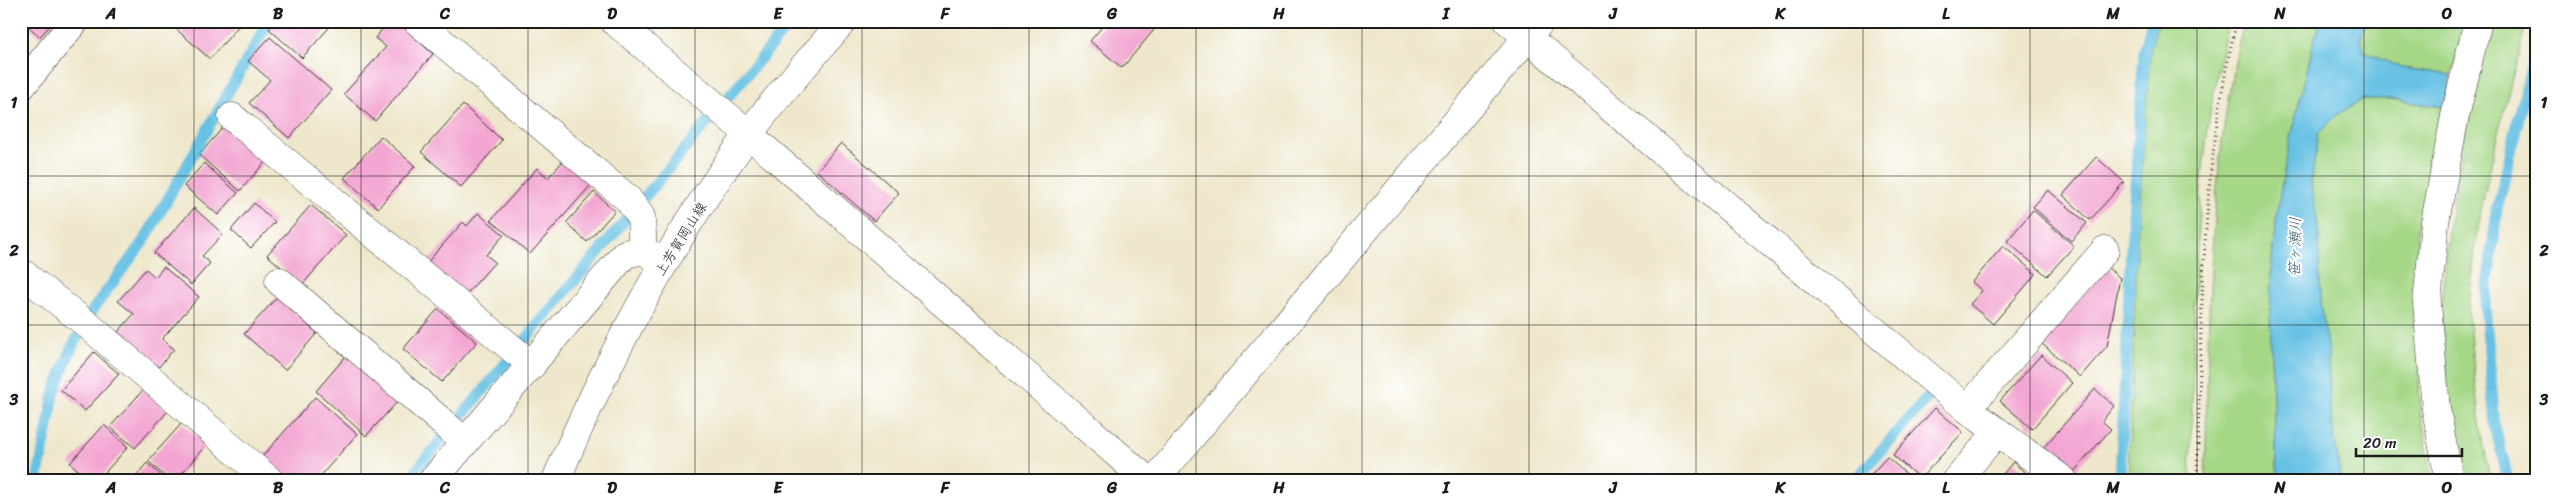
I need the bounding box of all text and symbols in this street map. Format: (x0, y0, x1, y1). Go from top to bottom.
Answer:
text: A (105, 0, 116, 28)
text: B (273, 0, 284, 28)
text: C (439, 0, 451, 28)
text: D (607, 0, 617, 28)
text: E (774, 0, 784, 28)
text: F (940, 0, 951, 28)
text: G (1106, 0, 1118, 28)
text: H (1272, 0, 1285, 28)
text: I (1442, 0, 1451, 28)
text: J (1608, 0, 1618, 28)
text: K (1774, 0, 1786, 28)
text: L (1942, 0, 1950, 28)
text: M (2105, 0, 2120, 28)
text: N (2273, 0, 2286, 28)
text: O (2441, 0, 2453, 28)
text: 1 (11, 88, 18, 117)
text: 1 (2541, 88, 2548, 117)
street label: 上芳賀岡山線 (648, 197, 714, 281)
water label: 笹ヶ瀬川 (2281, 217, 2309, 277)
text: 2 (8, 236, 19, 265)
text: 2 (2538, 236, 2549, 265)
text: 3 (9, 385, 19, 414)
text: 3 (2539, 385, 2549, 414)
scale bar (2356, 426, 2462, 458)
text: 20 m (2363, 430, 2397, 456)
text: A (105, 473, 116, 501)
text: B (273, 473, 284, 501)
text: C (439, 473, 451, 501)
text: D (607, 473, 617, 501)
text: E (774, 473, 784, 501)
text: F (940, 473, 951, 501)
text: G (1106, 473, 1118, 501)
text: H (1272, 473, 1285, 501)
text: I (1442, 473, 1451, 501)
text: J (1608, 473, 1618, 501)
text: K (1774, 473, 1786, 501)
text: L (1942, 473, 1950, 501)
text: M (2105, 473, 2120, 501)
text: N (2273, 473, 2286, 501)
text: O (2441, 473, 2453, 501)

